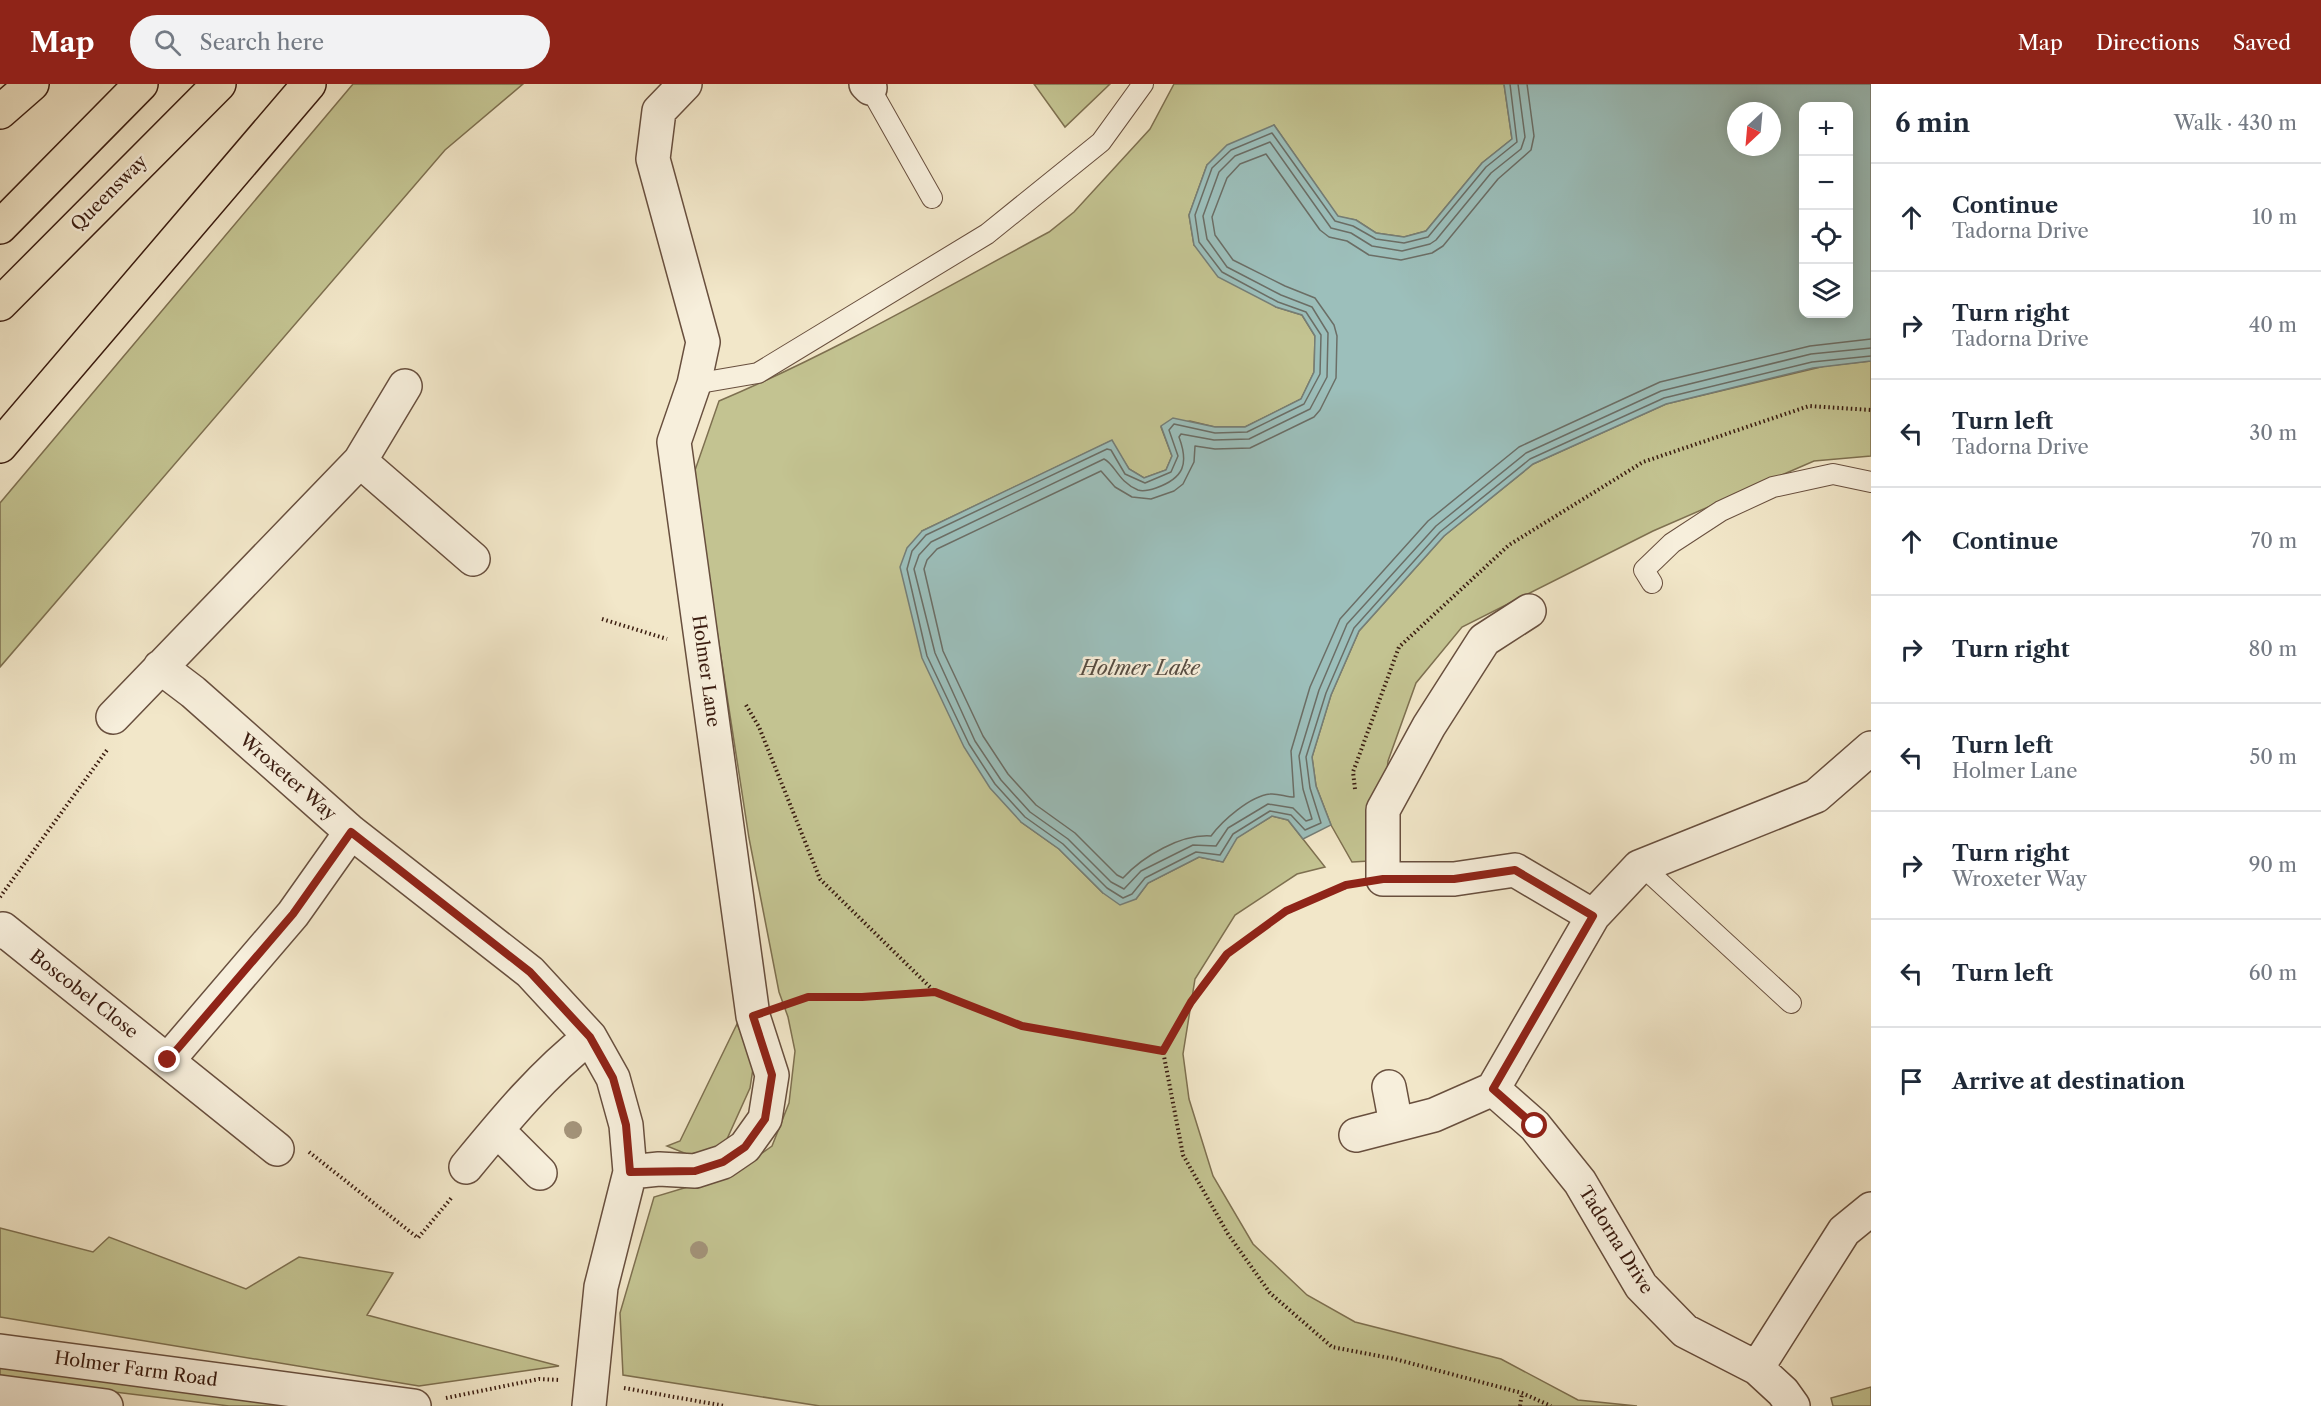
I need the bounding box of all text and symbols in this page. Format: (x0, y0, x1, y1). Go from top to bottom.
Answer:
search box (130, 15, 550, 69)
text: Map (30, 25, 94, 59)
icon: search (151, 26, 184, 59)
text: Search here (199, 29, 324, 56)
text: Map (2018, 30, 2063, 55)
text: Directions (2096, 30, 2200, 55)
text: Saved (2233, 30, 2291, 55)
north arrow (1727, 102, 1781, 156)
map controls (1799, 102, 1853, 318)
button: + (1799, 102, 1853, 156)
text: 6 min (1895, 107, 1970, 139)
text: Walk · 430 m (2174, 111, 2297, 135)
street label: Queensway (66, 150, 152, 236)
button: − (1799, 156, 1853, 210)
text: Continue (1952, 192, 2058, 219)
icon: ahead (1895, 201, 1928, 234)
text: 10 m (2252, 205, 2297, 229)
button: locate (1799, 210, 1853, 264)
text: Tadorna Drive (1952, 219, 2089, 243)
button: layers (1799, 264, 1853, 318)
text: Turn right (1952, 300, 2070, 327)
icon: right (1895, 309, 1928, 342)
text: 40 m (2249, 313, 2297, 337)
text: Tadorna Drive (1952, 327, 2089, 351)
text: Turn left (1952, 408, 2053, 435)
icon: left (1895, 417, 1928, 450)
text: 30 m (2249, 421, 2297, 445)
text: Tadorna Drive (1952, 435, 2089, 459)
icon: ahead (1895, 525, 1928, 558)
text: Continue (1952, 528, 2058, 555)
text: 70 m (2251, 529, 2297, 553)
street label: Holmer Lane (687, 614, 725, 728)
icon: right (1895, 633, 1928, 666)
text: Turn right (1952, 636, 2070, 663)
text: 80 m (2249, 637, 2297, 661)
water label: Holmer Lake (1078, 656, 1201, 680)
street label: Wroxeter Way (234, 728, 342, 826)
text: Turn left (1952, 732, 2053, 759)
icon: left (1895, 741, 1928, 774)
text: 50 m (2250, 745, 2297, 769)
text: Holmer Lane (1952, 759, 2077, 783)
text: Turn right (1952, 840, 2070, 867)
icon: right (1895, 849, 1928, 882)
text: 90 m (2249, 853, 2297, 877)
text: Wroxeter Way (1952, 867, 2087, 891)
street label: Boscobel Close (26, 945, 142, 1043)
icon: left (1895, 957, 1928, 990)
text: Turn left (1952, 960, 2053, 987)
text: 60 m (2249, 961, 2297, 985)
route end (154, 1046, 180, 1072)
icon: arrive (1895, 1065, 1928, 1098)
text: Arrive at destination (1952, 1068, 2185, 1095)
route start (1521, 1112, 1547, 1138)
street label: Tadorna Drive (1574, 1182, 1658, 1298)
street label: Holmer Farm Road (53, 1347, 219, 1391)

